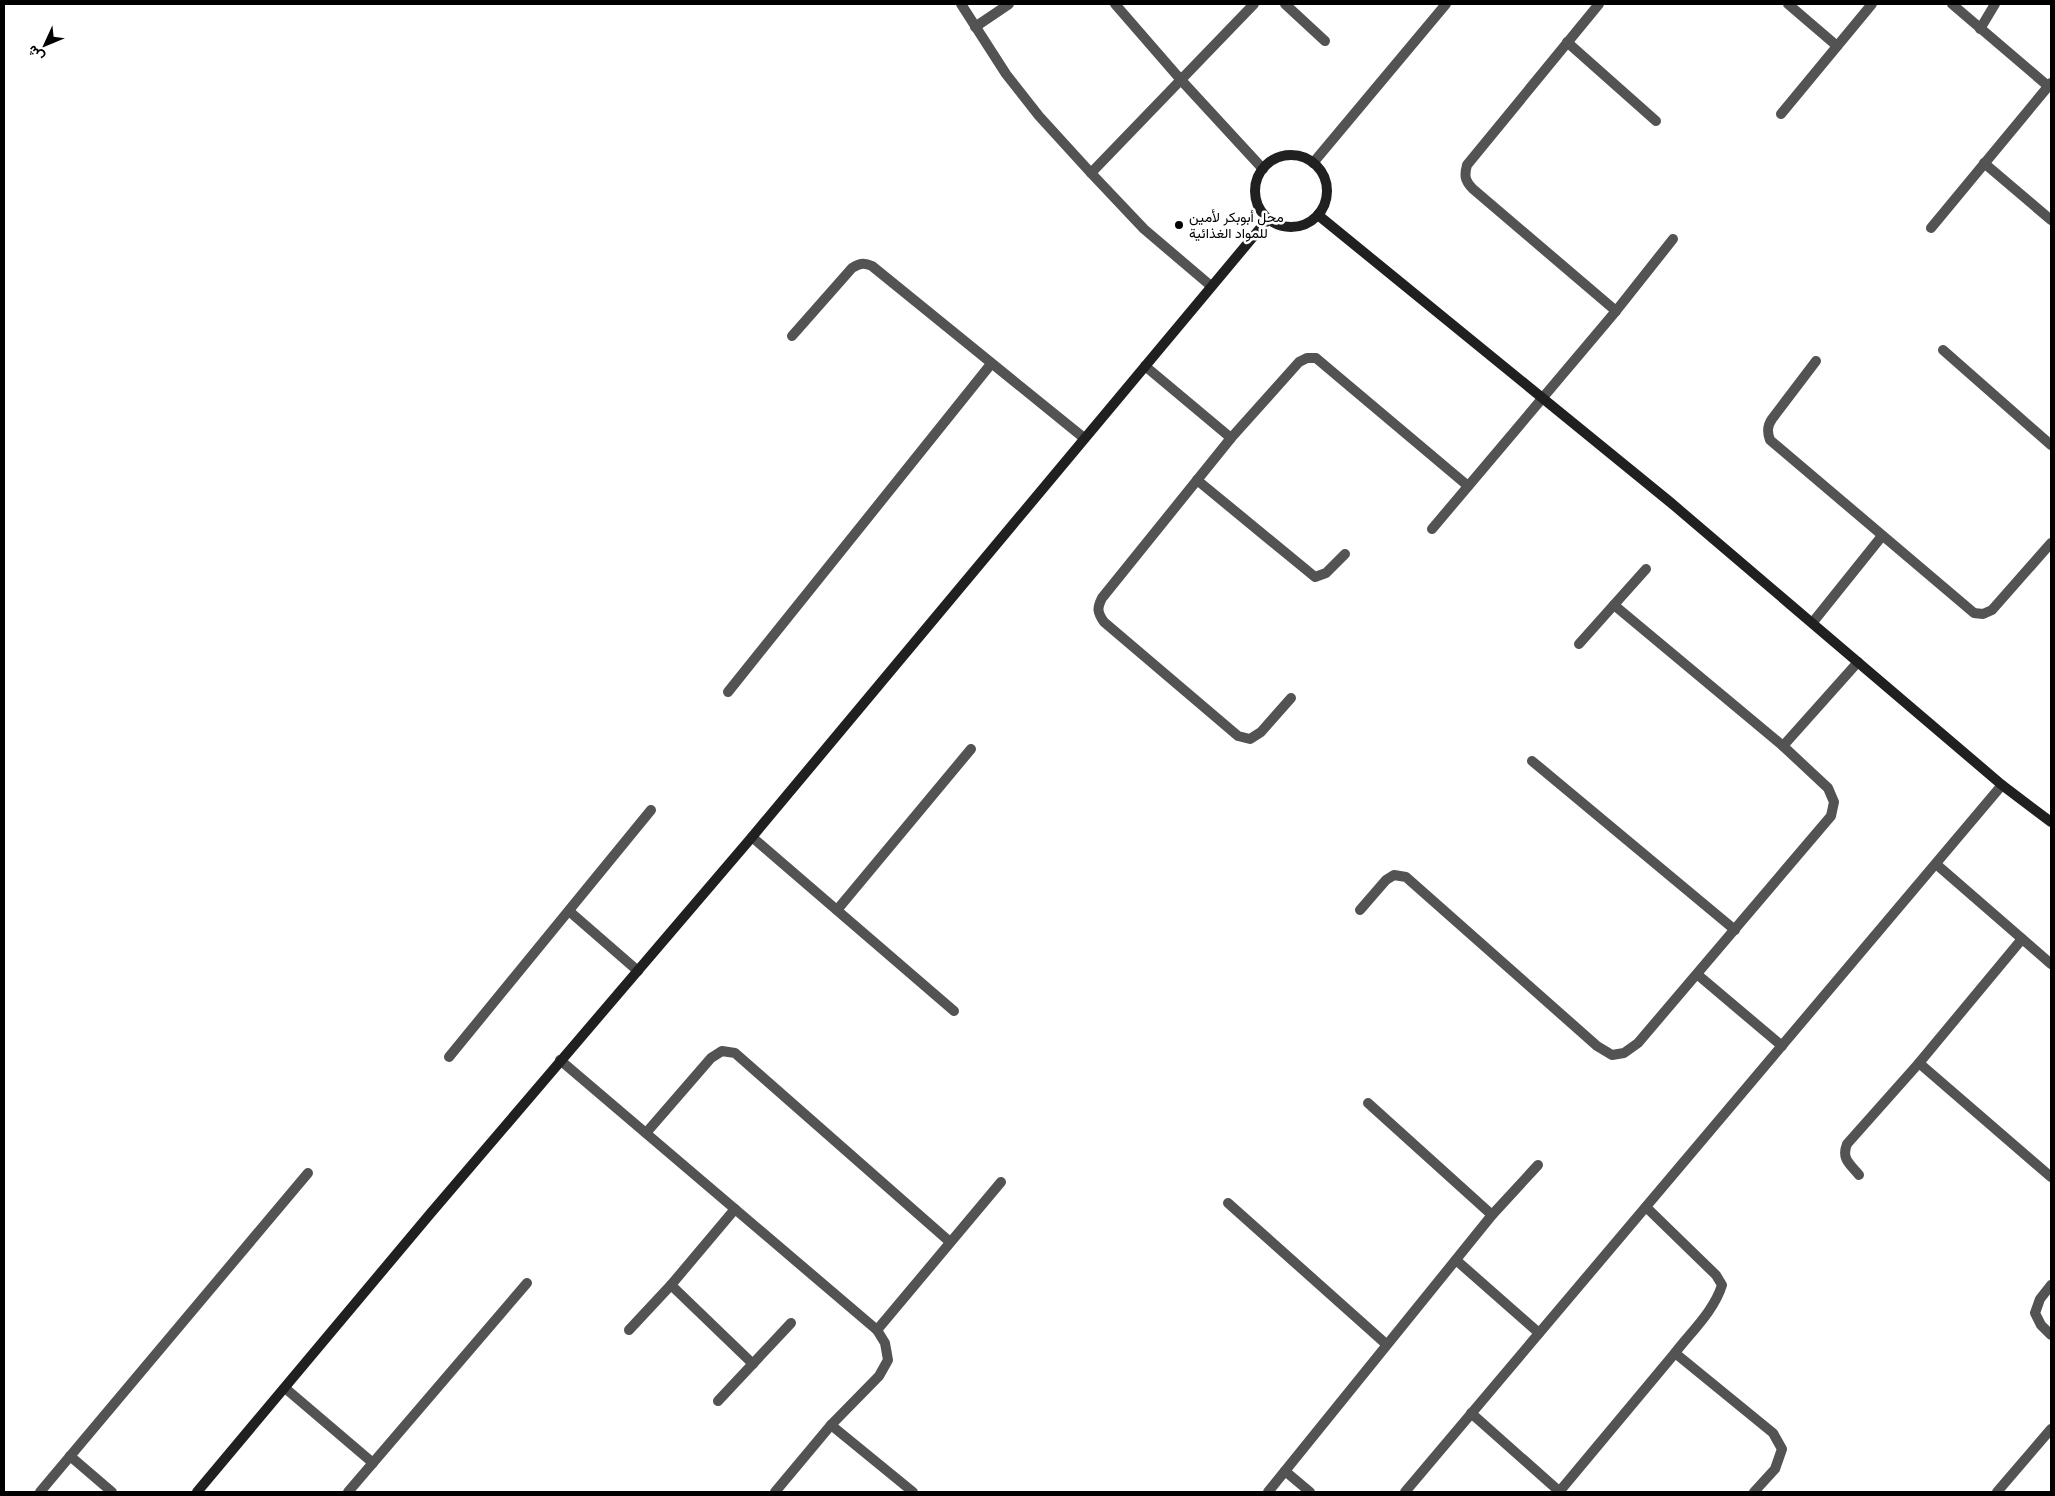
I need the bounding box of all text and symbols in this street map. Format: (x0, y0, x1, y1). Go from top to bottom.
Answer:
north arrow (20, 20, 70, 70)
text: ش (23, 42, 48, 66)
place label: محل أبوبكر لأمين للمواد الغذائية (1189, 208, 1284, 242)
marker: محل أبوبكر لأمين للمواد الغذائية (1173, 219, 1185, 231)

